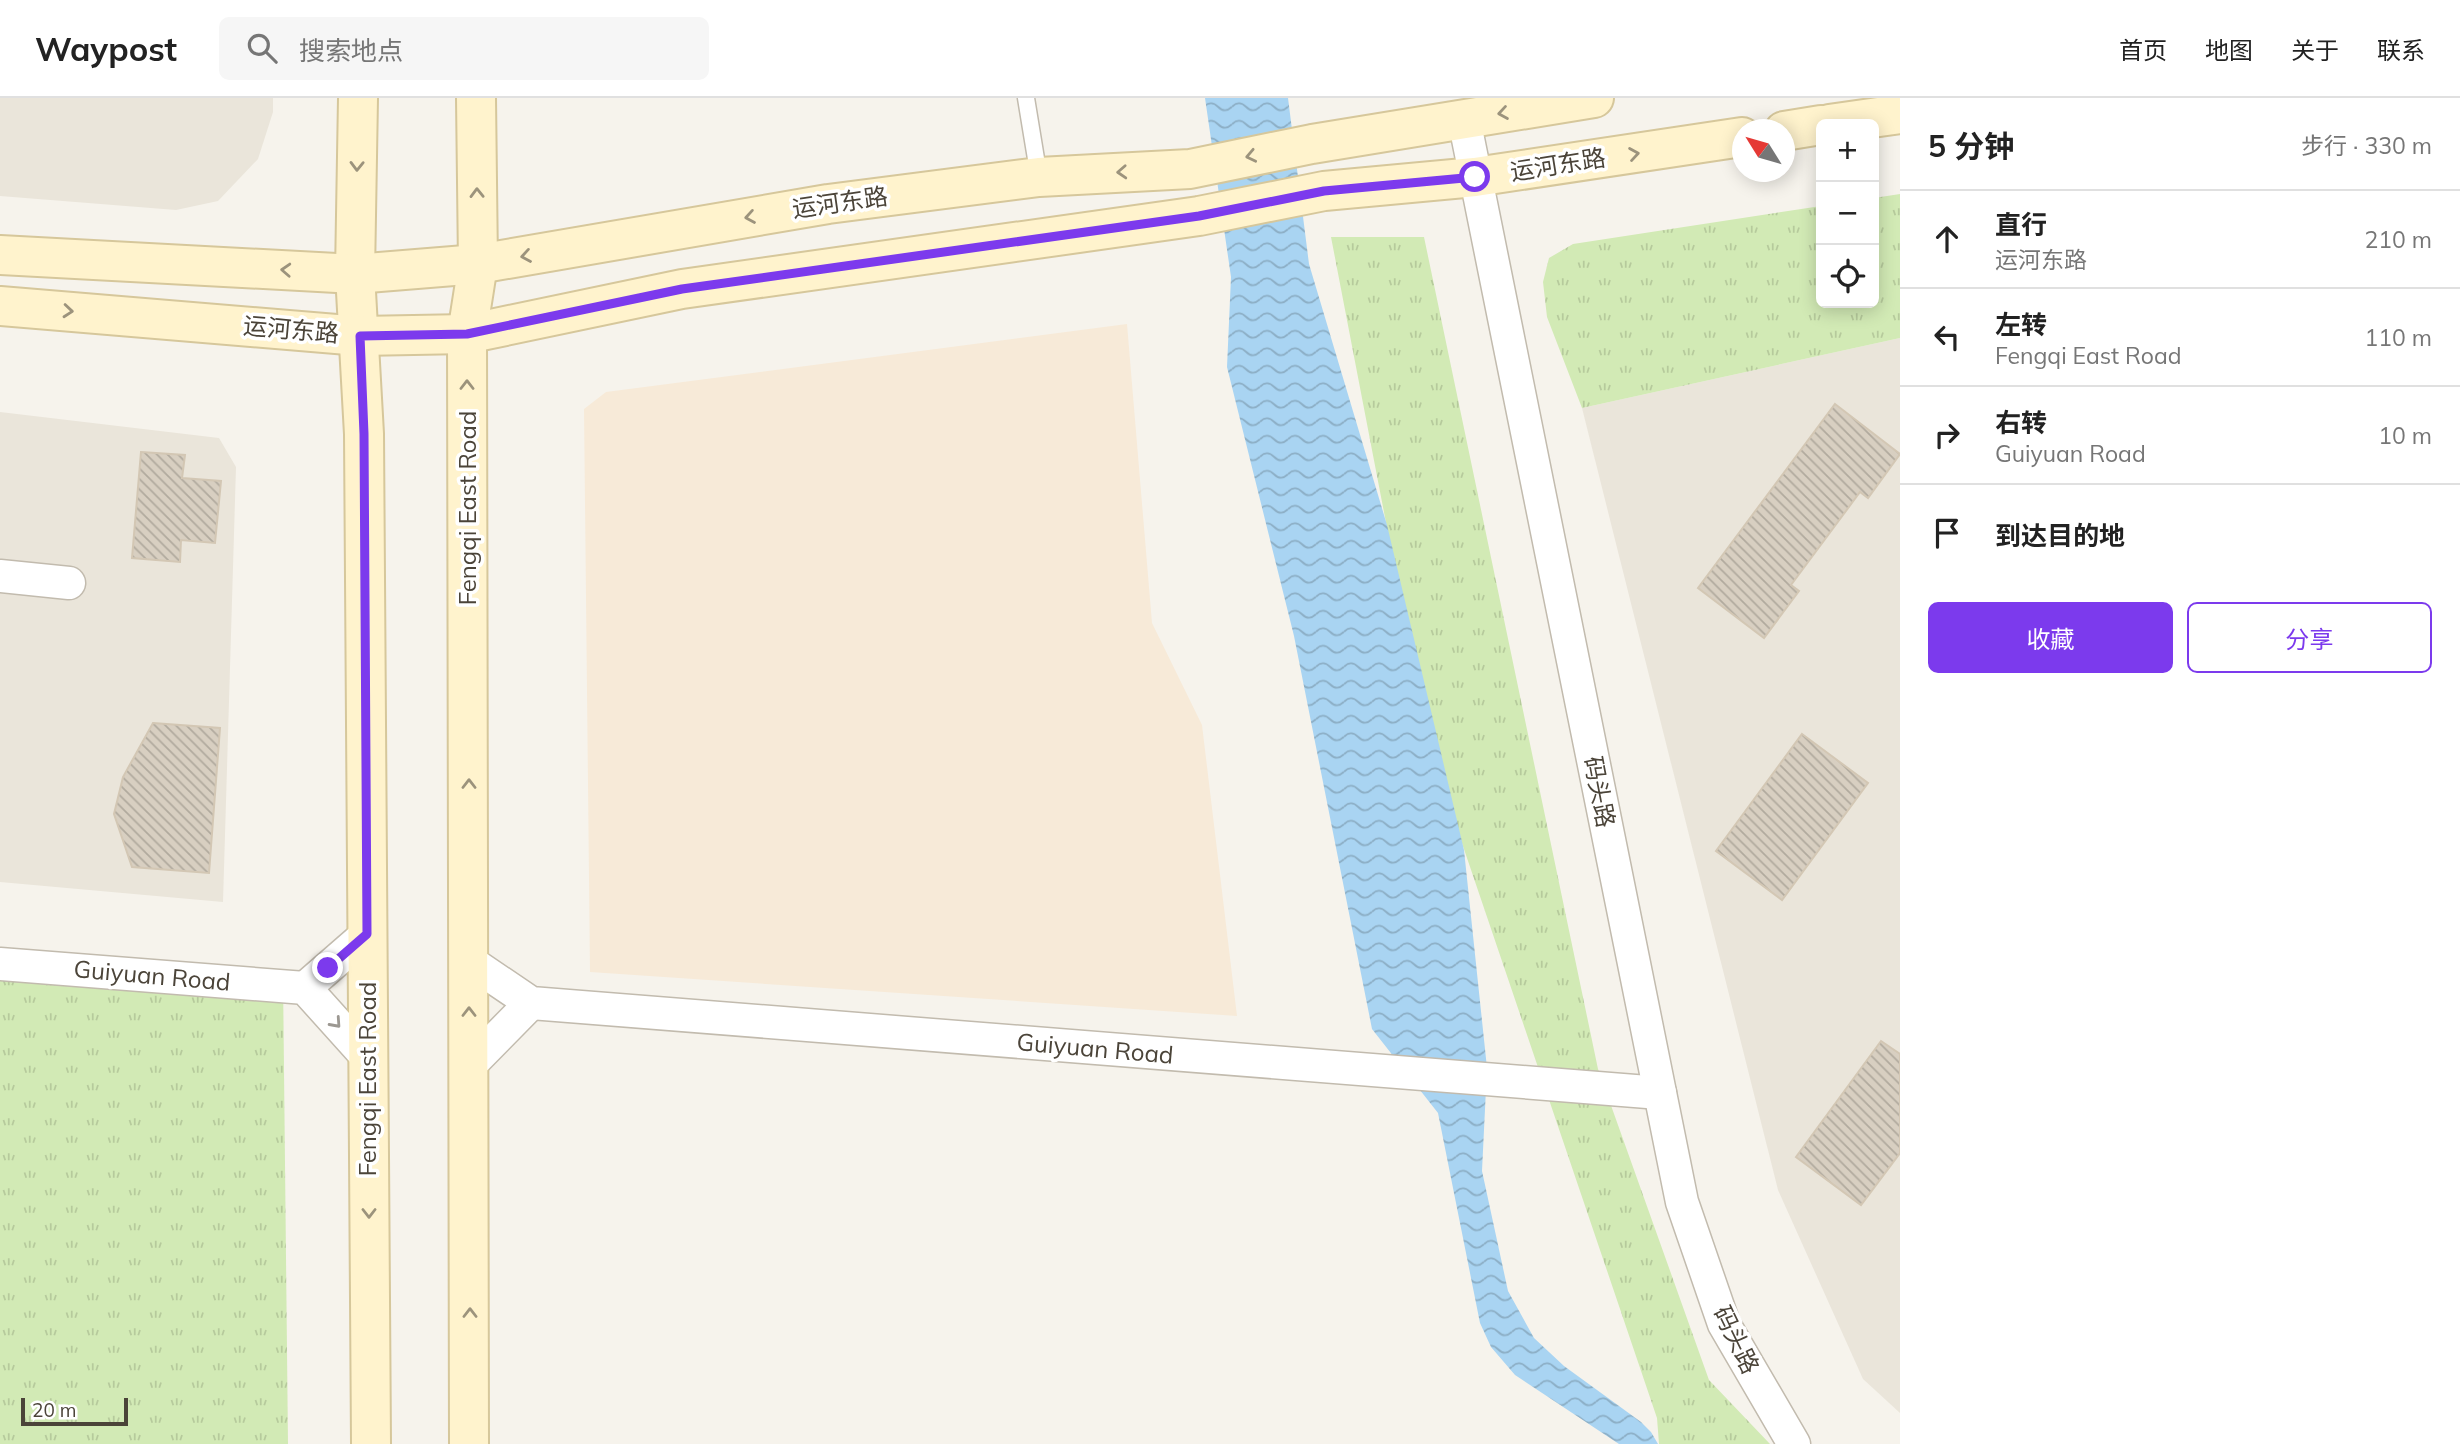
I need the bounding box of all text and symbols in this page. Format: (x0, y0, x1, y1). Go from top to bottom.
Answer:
search box (219, 17, 709, 80)
text: Waypost (35, 28, 177, 69)
icon: search (243, 29, 281, 67)
text: 搜索地点 (299, 34, 403, 67)
text: 首页 (2119, 35, 2167, 65)
text: 地图 (2205, 35, 2253, 65)
text: 关于 (2291, 35, 2339, 65)
text: 联系 (2377, 35, 2425, 65)
one-way arrow (1497, 105, 1509, 120)
north arrow (1732, 119, 1795, 182)
map controls (1816, 119, 1879, 308)
button: + (1816, 119, 1879, 182)
text: 5 分钟 (1928, 127, 2014, 165)
text: 步行 · 330 m (2301, 131, 2432, 160)
street label: 运河东路 (1508, 142, 1608, 186)
one-way arrow (1629, 146, 1640, 161)
one-way arrow (1245, 148, 1257, 163)
one-way arrow (349, 161, 365, 172)
route start (1459, 161, 1490, 192)
one-way arrow (1116, 165, 1127, 180)
street label: 运河东路 (790, 180, 889, 224)
button: − (1816, 182, 1879, 245)
one-way arrow (469, 187, 485, 198)
text: 直行 (1995, 208, 2047, 241)
one-way arrow (744, 209, 756, 224)
icon: ahead (1928, 220, 1966, 258)
text: 210 m (2364, 225, 2432, 254)
button: locate (1816, 245, 1879, 308)
text: 运河东路 (1995, 245, 2087, 274)
one-way arrow (520, 248, 532, 263)
one-way arrow (281, 263, 292, 278)
one-way arrow (63, 303, 74, 318)
text: 左转 (1995, 308, 2047, 341)
street label: 运河东路 (242, 310, 340, 348)
icon: left (1928, 318, 1966, 356)
text: 110 m (2364, 323, 2432, 352)
text: Fengqi East Road (1995, 341, 2182, 370)
one-way arrow (459, 380, 475, 390)
text: 右转 (1995, 406, 2047, 439)
street label: Fengqi East Road (452, 411, 482, 605)
icon: right (1928, 416, 1966, 454)
text: 10 m (2378, 421, 2432, 450)
text: Guiyuan Road (1995, 439, 2146, 468)
icon: arrive (1928, 514, 1966, 552)
text: 到达目的地 (1995, 519, 2125, 552)
button: 收藏 (1928, 602, 2173, 673)
button: 分享 (2187, 602, 2432, 673)
street label: 码头路 (1578, 754, 1622, 830)
one-way arrow (461, 779, 477, 789)
route end (312, 952, 343, 983)
street label: Guiyuan Road (72, 953, 232, 997)
street label: Fengqi East Road (352, 982, 382, 1176)
one-way arrow (462, 1006, 477, 1017)
one-way arrow (328, 1015, 340, 1028)
street label: Guiyuan Road (1015, 1026, 1175, 1070)
one-way arrow (361, 1208, 377, 1218)
street label: 码头路 (1708, 1301, 1766, 1378)
one-way arrow (463, 1307, 478, 1318)
scale bar (21, 1395, 128, 1427)
text: 20 m (32, 1398, 76, 1422)

